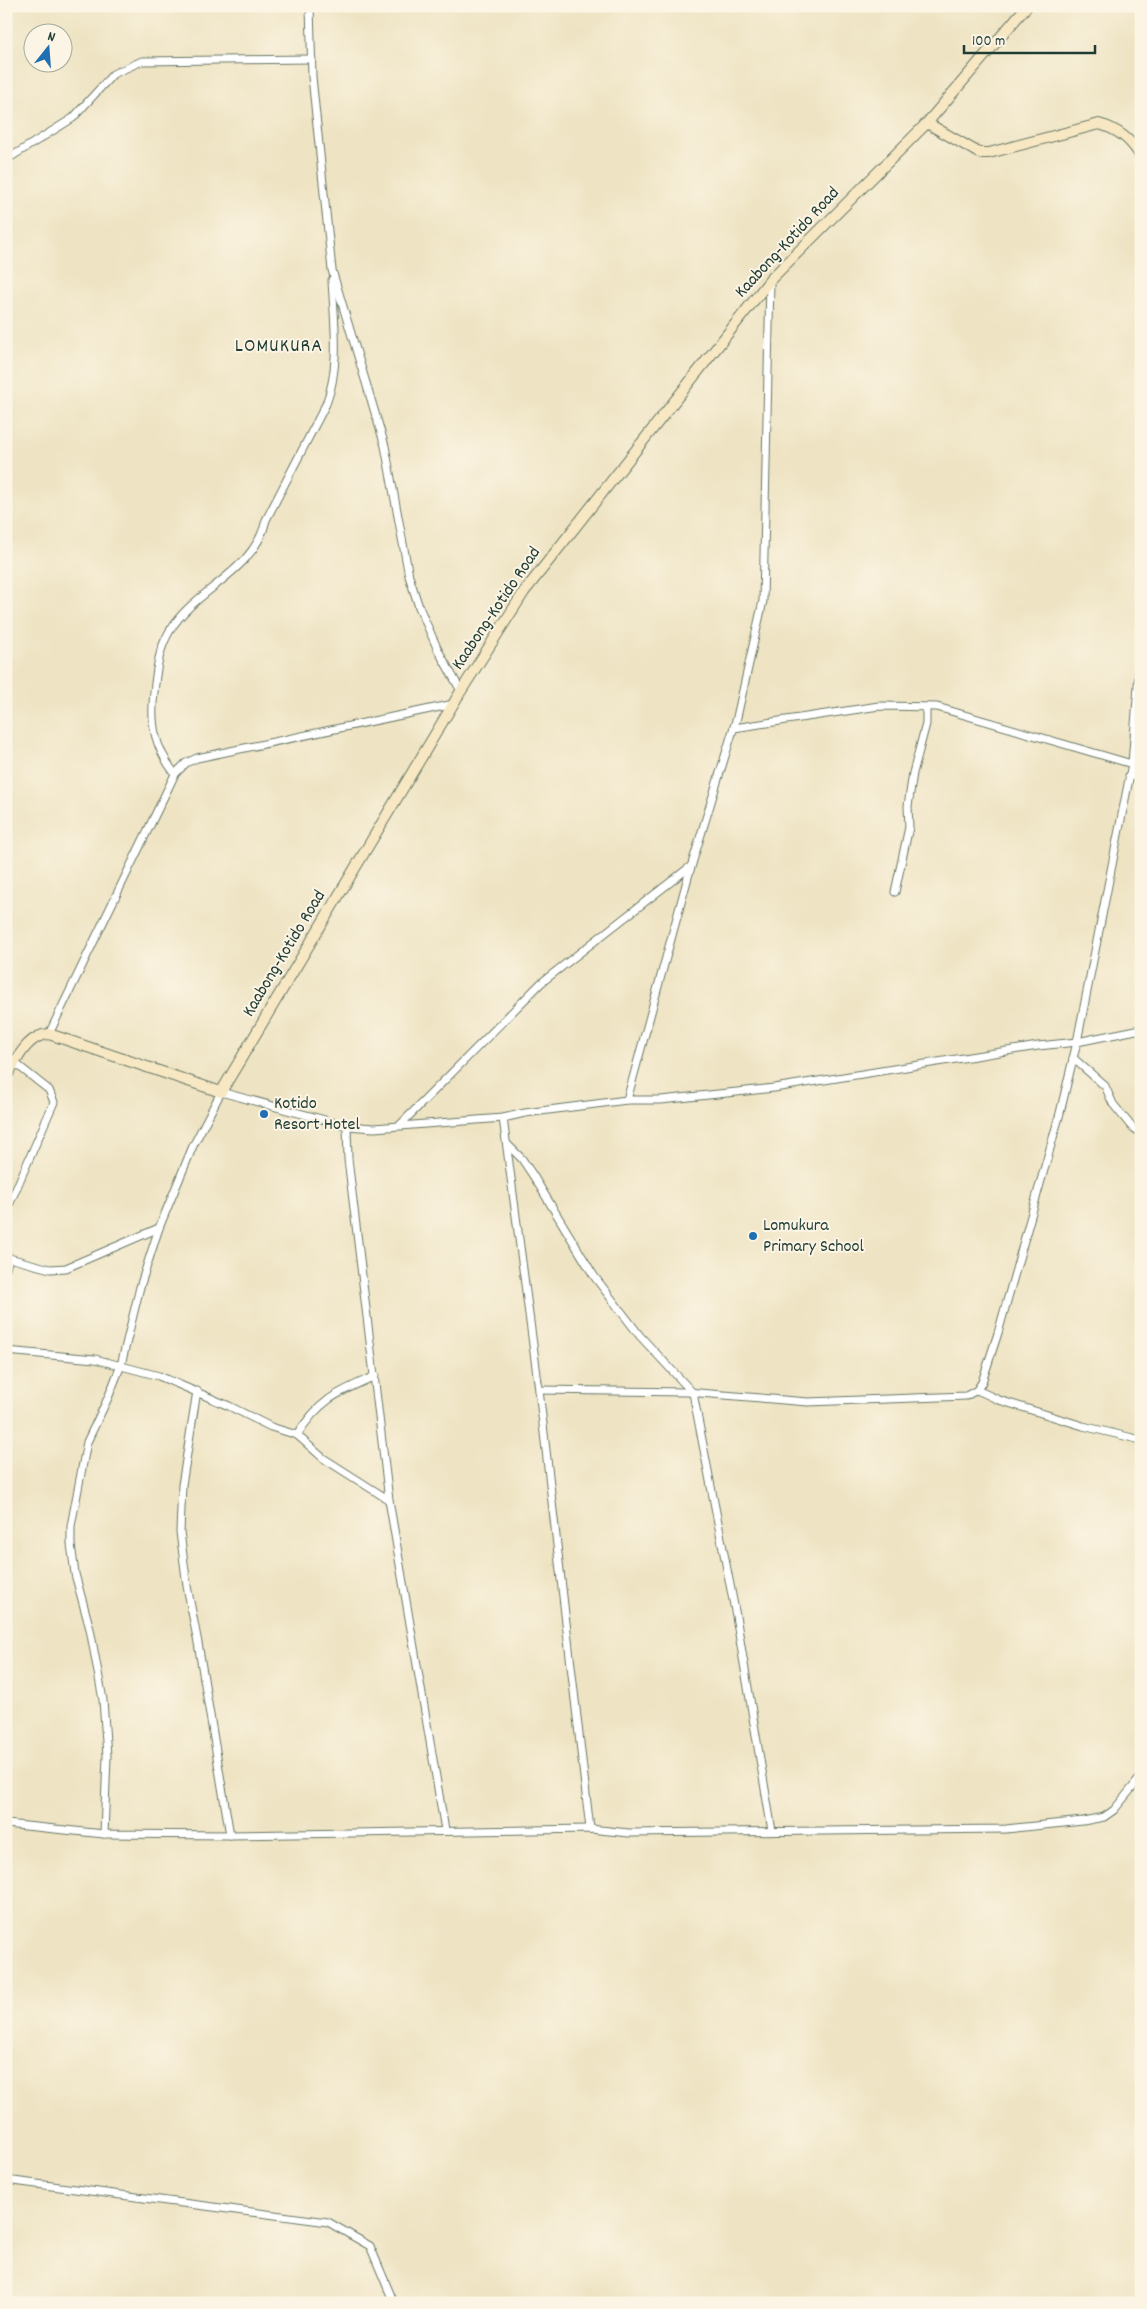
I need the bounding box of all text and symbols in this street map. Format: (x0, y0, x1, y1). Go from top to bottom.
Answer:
north arrow (22, 22, 72, 72)
scale bar (964, 22, 1096, 54)
text: N (45, 27, 58, 48)
text: 100 m (972, 31, 1005, 53)
street label: Kaabong-Kotido Road (730, 182, 846, 304)
district label: LOMUKURA (235, 333, 323, 361)
street label: Kaabong-Kotido Road (446, 542, 548, 676)
street label: Kaabong-Kotido Road (237, 886, 333, 1022)
place label: Kotido Resort Hotel (274, 1092, 361, 1138)
marker: Kotido Resort Hotel (258, 1108, 270, 1120)
place label: Lomukura Primary School (763, 1214, 864, 1260)
marker: Lomukura Primary School (747, 1230, 759, 1242)

